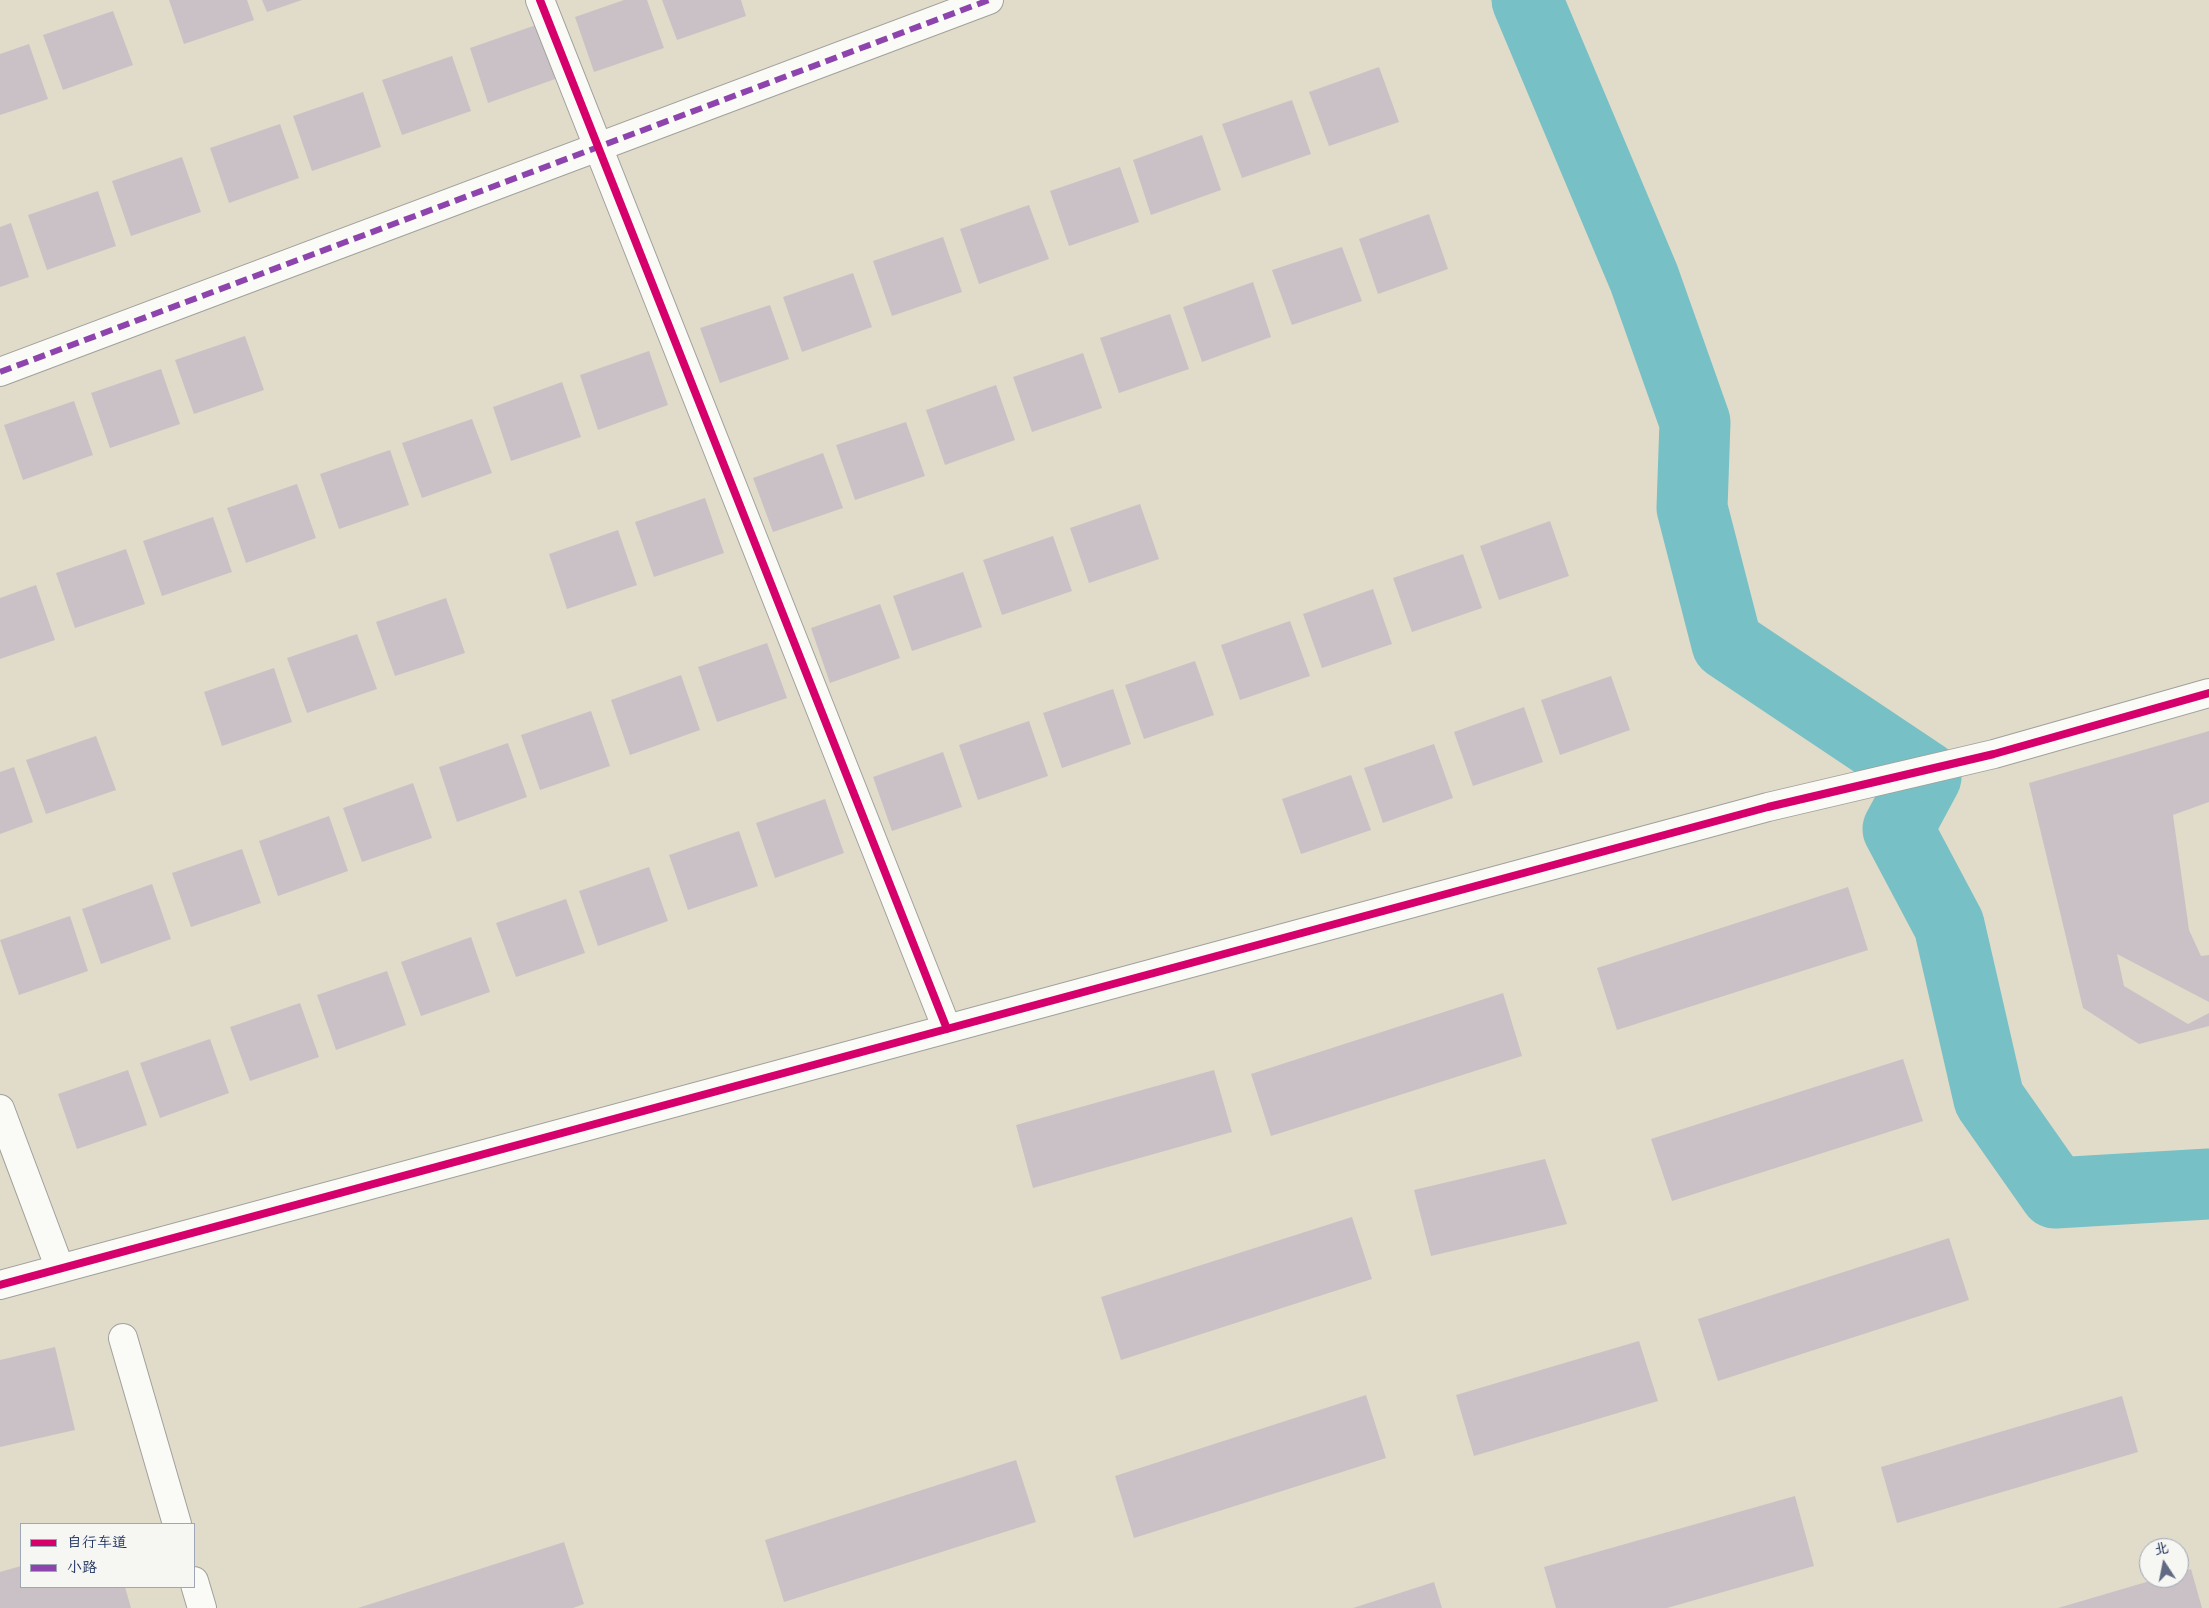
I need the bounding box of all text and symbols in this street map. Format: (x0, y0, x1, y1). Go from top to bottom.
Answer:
legend (20, 1523, 195, 1588)
text: 自行车道 (67, 1532, 127, 1553)
north arrow (2139, 1538, 2189, 1588)
text: 北 (2153, 1538, 2170, 1560)
text: 小路 (67, 1557, 97, 1578)

